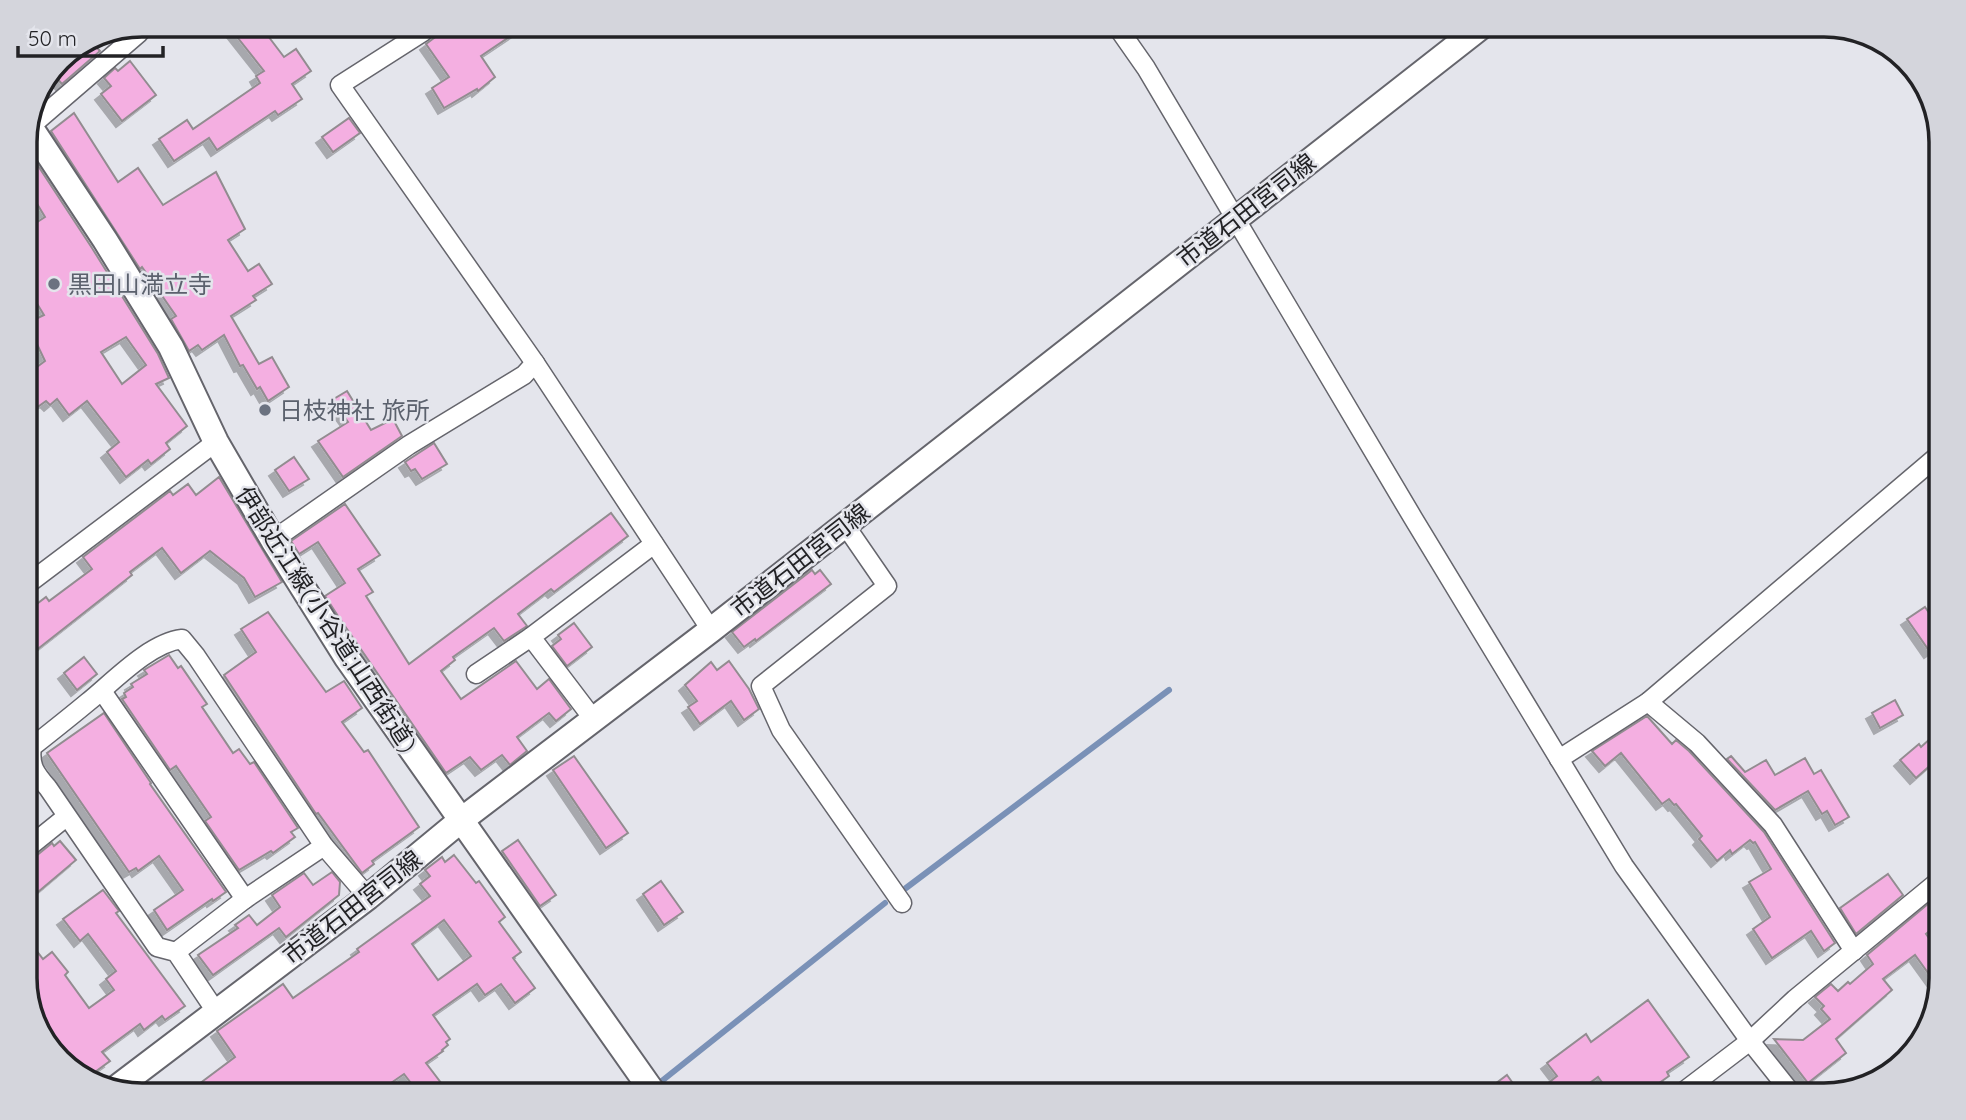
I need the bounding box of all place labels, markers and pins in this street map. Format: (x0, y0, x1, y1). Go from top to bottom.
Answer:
place label: 黒田山満立寺 (68, 269, 212, 299)
marker: 黒田山満立寺 (46, 276, 62, 292)
place label: 日枝神社 旅所 (279, 395, 430, 425)
marker: 日枝神社 旅所 (257, 402, 273, 418)

